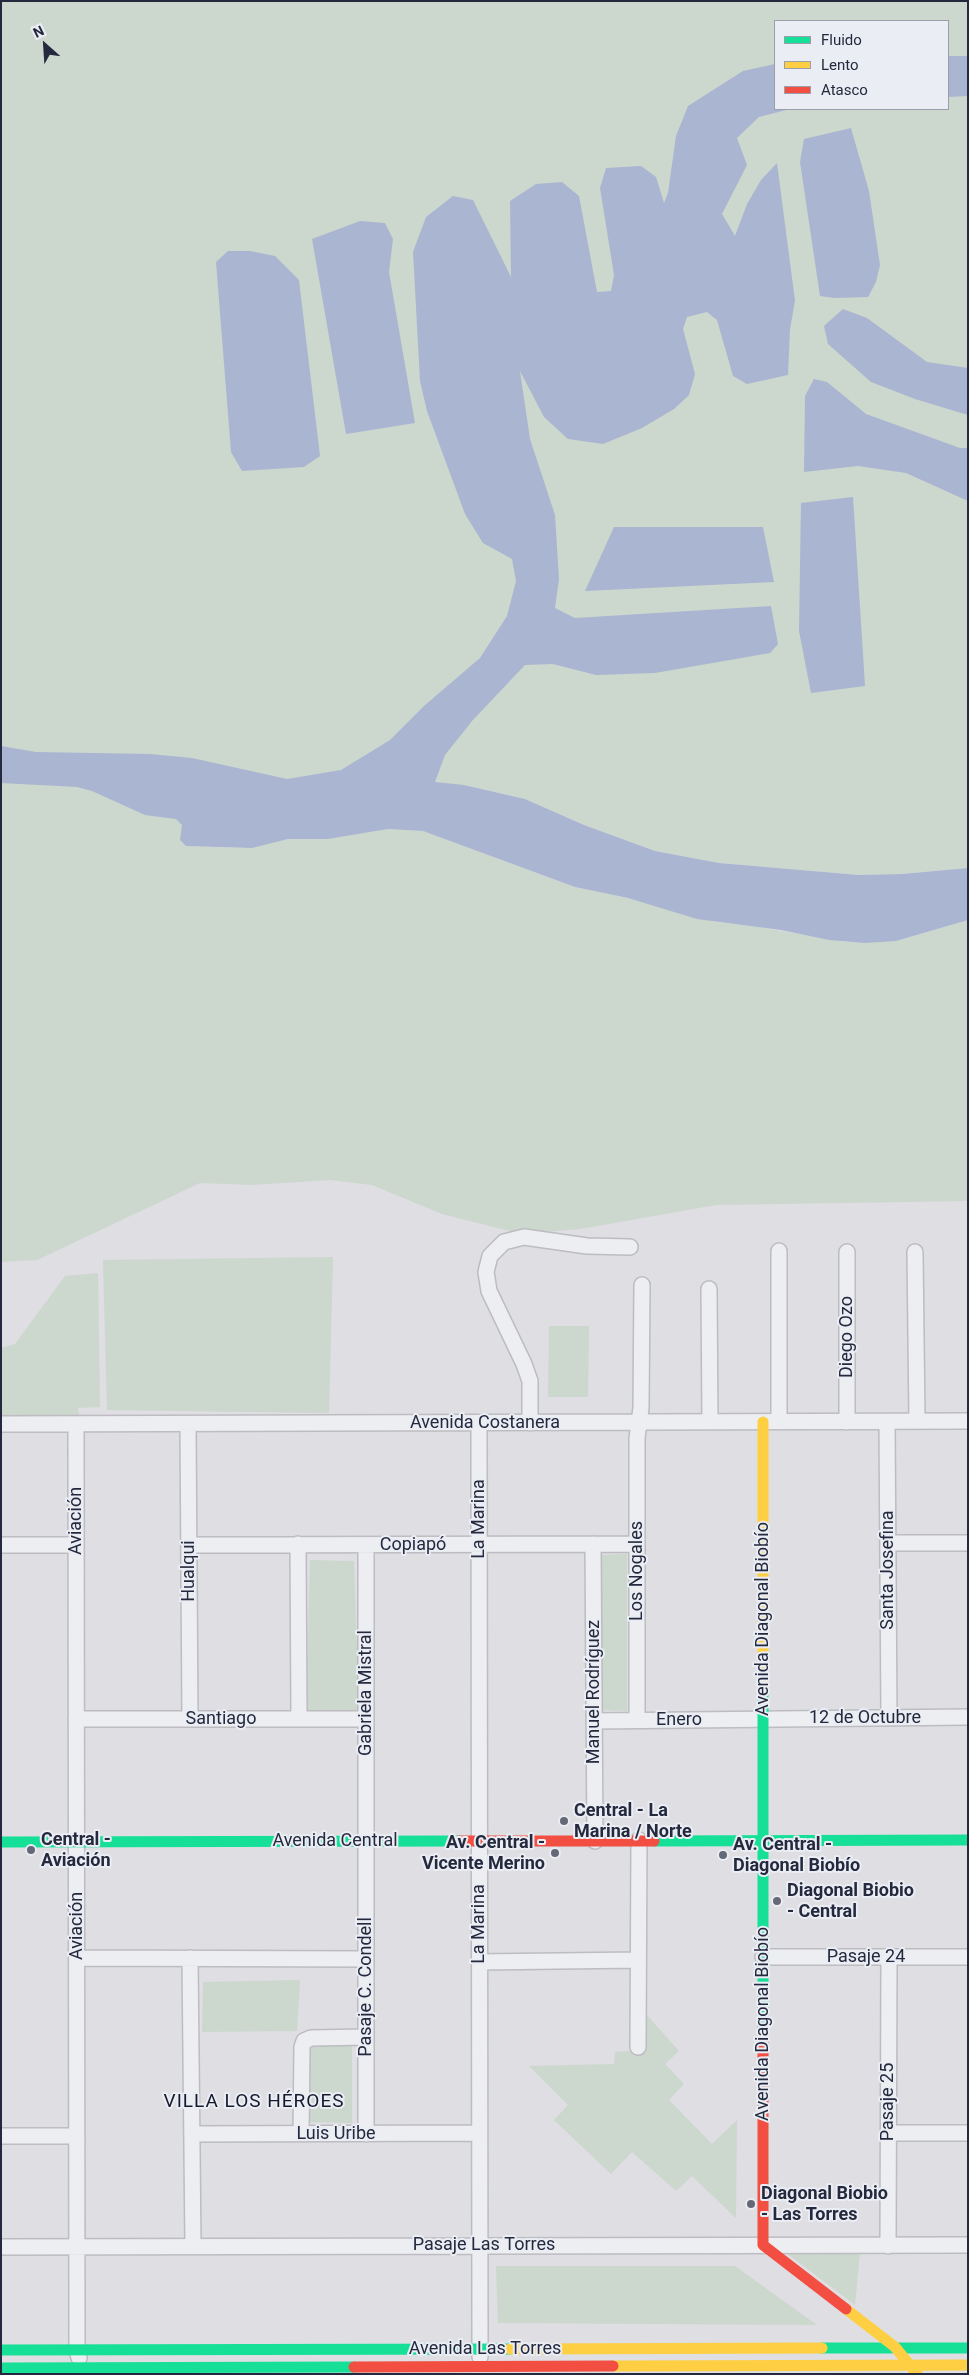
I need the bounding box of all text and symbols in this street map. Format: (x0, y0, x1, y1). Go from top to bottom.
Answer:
north arrow (20, 20, 70, 70)
legend (774, 20, 949, 110)
text: N (30, 22, 46, 41)
text: Fluido (821, 31, 862, 49)
text: Lento (821, 56, 859, 74)
text: Atasco (821, 81, 868, 99)
street label: Diego Ozo (836, 1296, 858, 1378)
street label: Avenida Costanera (410, 1412, 560, 1434)
street label: La Marina (468, 1479, 490, 1559)
street label: Aviación (65, 1487, 87, 1555)
street label: Santa Josefina (877, 1510, 899, 1630)
street label: Los Nogales (626, 1521, 648, 1621)
street label: Avenida Diagonal Biobío (752, 1522, 774, 1716)
street label: Copiapó (380, 1534, 446, 1556)
street label: Hualqui (178, 1540, 200, 1602)
street label: Manuel Rodríguez (583, 1620, 605, 1764)
street label: Gabriela Mistral (355, 1630, 377, 1756)
street label: 12 de Octubre (809, 1707, 921, 1729)
street label: Santiago (186, 1708, 256, 1730)
street label: Enero (656, 1709, 702, 1731)
place label: Central - La Marina / Norte (574, 1800, 692, 1842)
marker: Central - La Marina / Norte (558, 1815, 570, 1827)
place label: Central - Aviación (41, 1829, 111, 1872)
street label: Avenida Central (272, 1830, 398, 1852)
place label: Av. Central - Vicente Merino (422, 1832, 545, 1875)
place label: Av. Central - Diagonal Biobío (733, 1834, 860, 1876)
marker: Central - Aviación (25, 1844, 37, 1856)
marker: Av. Central - Vicente Merino (549, 1847, 561, 1859)
marker: Av. Central - Diagonal Biobío (717, 1849, 729, 1861)
place label: Diagonal Biobio - Central (787, 1880, 914, 1922)
street label: La Marina (468, 1884, 490, 1964)
street label: Aviación (66, 1892, 88, 1960)
marker: Diagonal Biobio - Central (771, 1895, 783, 1907)
street label: Pasaje C. Condell (355, 1917, 377, 2057)
street label: Avenida Diagonal Biobío (752, 1927, 774, 2121)
street label: Pasaje 24 (827, 1946, 905, 1968)
street label: Pasaje 25 (877, 2063, 899, 2141)
district label: VILLA LOS HÉROES (162, 2091, 346, 2113)
street label: Luis Uribe (296, 2123, 376, 2145)
place label: Diagonal Biobio - Las Torres (761, 2183, 888, 2226)
marker: Diagonal Biobio - Las Torres (745, 2198, 757, 2210)
street label: Pasaje Las Torres (413, 2234, 555, 2256)
street label: Avenida Las Torres (409, 2338, 561, 2360)

